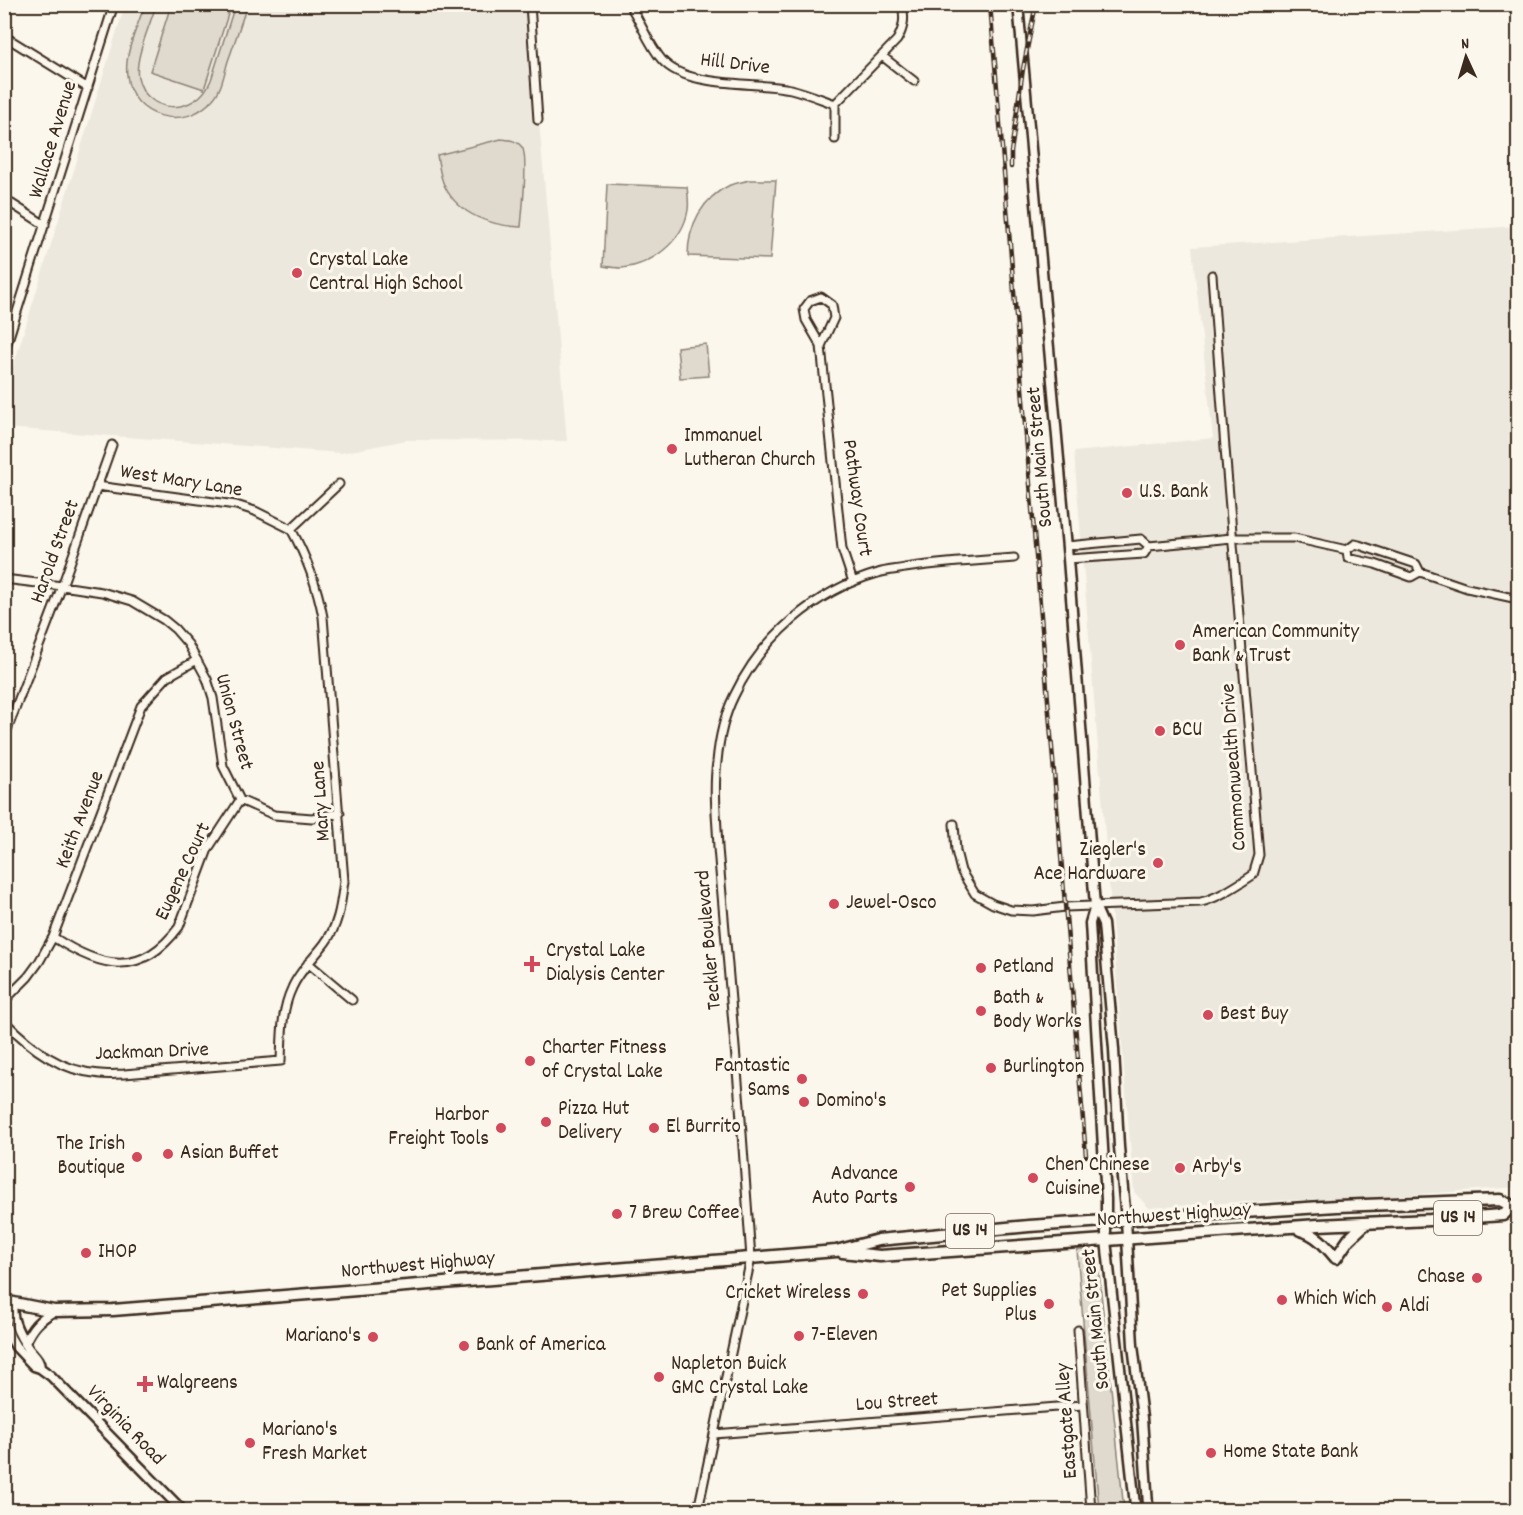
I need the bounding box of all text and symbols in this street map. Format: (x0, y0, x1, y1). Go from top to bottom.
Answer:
north arrow (1436, 27, 1496, 87)
text: N (1460, 33, 1470, 56)
street label: Hill Drive (698, 46, 772, 84)
street label: Wallace Avenue (22, 77, 86, 203)
place label: Crystal Lake Central High School (309, 246, 463, 300)
marker: Crystal Lake Central High School (290, 266, 304, 280)
street label: South Main Street (1020, 385, 1062, 529)
place label: Immanuel Lutheran Church (684, 422, 815, 476)
street label: Pathway Court (833, 438, 879, 559)
marker: Immanuel Lutheran Church (665, 442, 679, 456)
street label: West Mary Lane (118, 458, 244, 506)
place label: U.S. Bank (1139, 478, 1208, 508)
marker: U.S. Bank (1120, 486, 1134, 500)
street label: Harold Street (23, 496, 89, 608)
place label: American Community Bank & Trust (1192, 618, 1359, 672)
marker: American Community Bank & Trust (1173, 638, 1187, 652)
street label: Union Street (206, 671, 260, 774)
street label: Commonwealth Drive (1214, 682, 1256, 852)
place label: BCU (1172, 716, 1202, 746)
marker: BCU (1153, 724, 1167, 738)
street label: Mary Lane (304, 760, 340, 842)
street label: Keith Avenue (49, 767, 113, 873)
street label: Eugene Court (148, 818, 220, 926)
place label: Ziegler's Ace Hardware (1033, 836, 1146, 890)
marker: Ziegler's Ace Hardware (1151, 856, 1165, 870)
street label: Teckler Boulevard (689, 869, 731, 1011)
place label: Jewel-Osco (846, 889, 937, 919)
marker: Jewel-Osco (827, 897, 841, 911)
place label: Crystal Lake Dialysis Center (546, 937, 665, 991)
place label: Petland (993, 953, 1054, 983)
marker: Crystal Lake Dialysis Center (523, 955, 541, 973)
marker: Petland (974, 961, 988, 975)
place label: Bath & Body Works (993, 984, 1082, 1038)
place label: Best Buy (1220, 1000, 1289, 1030)
marker: Bath & Body Works (974, 1004, 988, 1018)
marker: Best Buy (1201, 1008, 1215, 1022)
place label: Charter Fitness of Crystal Lake (542, 1034, 667, 1088)
street label: Jackman Drive (95, 1036, 209, 1070)
place label: Fantastic Sams (715, 1052, 790, 1106)
place label: Burlington (1003, 1053, 1084, 1083)
marker: Charter Fitness of Crystal Lake (523, 1054, 537, 1068)
marker: Burlington (984, 1061, 998, 1075)
marker: Fantastic Sams (795, 1072, 809, 1086)
place label: Domino's (816, 1087, 886, 1117)
place label: Pizza Hut Delivery (558, 1095, 630, 1149)
marker: Domino's (797, 1095, 811, 1109)
place label: Harbor Freight Tools (388, 1101, 489, 1155)
place label: El Burrito (666, 1113, 741, 1143)
marker: Pizza Hut Delivery (539, 1115, 553, 1129)
marker: Harbor Freight Tools (494, 1121, 508, 1135)
marker: El Burrito (647, 1121, 661, 1135)
place label: The Irish Boutique (56, 1130, 125, 1184)
place label: Asian Buffet (180, 1139, 279, 1169)
marker: Asian Buffet (161, 1147, 175, 1161)
marker: The Irish Boutique (130, 1150, 144, 1164)
place label: Chen Chinese Cuisine (1045, 1151, 1150, 1205)
place label: Arby's (1192, 1153, 1242, 1183)
place label: Advance Auto Parts (812, 1160, 898, 1214)
marker: Arby's (1173, 1161, 1187, 1175)
marker: Chen Chinese Cuisine (1026, 1171, 1040, 1185)
marker: Advance Auto Parts (903, 1180, 917, 1194)
street label: Northwest Highway (1096, 1196, 1253, 1236)
place label: 7 Brew Coffee (629, 1199, 740, 1229)
road number: US 14 (1434, 1201, 1482, 1235)
marker: 7 Brew Coffee (610, 1207, 624, 1221)
road number: US 14 (946, 1214, 994, 1248)
place label: IHOP (98, 1238, 137, 1268)
street label: Northwest Highway (340, 1244, 497, 1288)
marker: IHOP (79, 1246, 93, 1260)
street label: South Main Street (1075, 1247, 1119, 1391)
place label: Chase (1417, 1263, 1465, 1293)
marker: Chase (1470, 1271, 1484, 1285)
place label: Pet Supplies Plus (941, 1277, 1037, 1331)
place label: Cricket Wireless (725, 1279, 851, 1309)
place label: Which Wich (1294, 1285, 1376, 1315)
marker: Cricket Wireless (856, 1287, 870, 1301)
place label: Aldi (1399, 1292, 1429, 1322)
marker: Which Wich (1275, 1293, 1289, 1307)
marker: Pet Supplies Plus (1042, 1297, 1056, 1311)
marker: Aldi (1380, 1300, 1394, 1314)
place label: 7-Eleven (811, 1321, 878, 1351)
place label: Mariano's (285, 1322, 361, 1352)
marker: 7-Eleven (792, 1329, 806, 1343)
marker: Mariano's (366, 1330, 380, 1344)
place label: Bank of America (476, 1331, 607, 1361)
marker: Bank of America (457, 1339, 471, 1353)
place label: Napleton Buick GMC Crystal Lake (671, 1350, 808, 1404)
street label: Eastgate Alley (1049, 1362, 1087, 1480)
place label: Walgreens (157, 1369, 238, 1399)
marker: Napleton Buick GMC Crystal Lake (652, 1370, 666, 1384)
marker: Walgreens (138, 1377, 152, 1391)
street label: Virginia Road (79, 1379, 171, 1473)
street label: Lou Street (855, 1385, 940, 1421)
place label: Mariano's Fresh Market (262, 1416, 367, 1470)
marker: Mariano's Fresh Market (243, 1436, 257, 1450)
place label: Home State Bank (1223, 1438, 1358, 1468)
marker: Home State Bank (1204, 1446, 1218, 1460)

